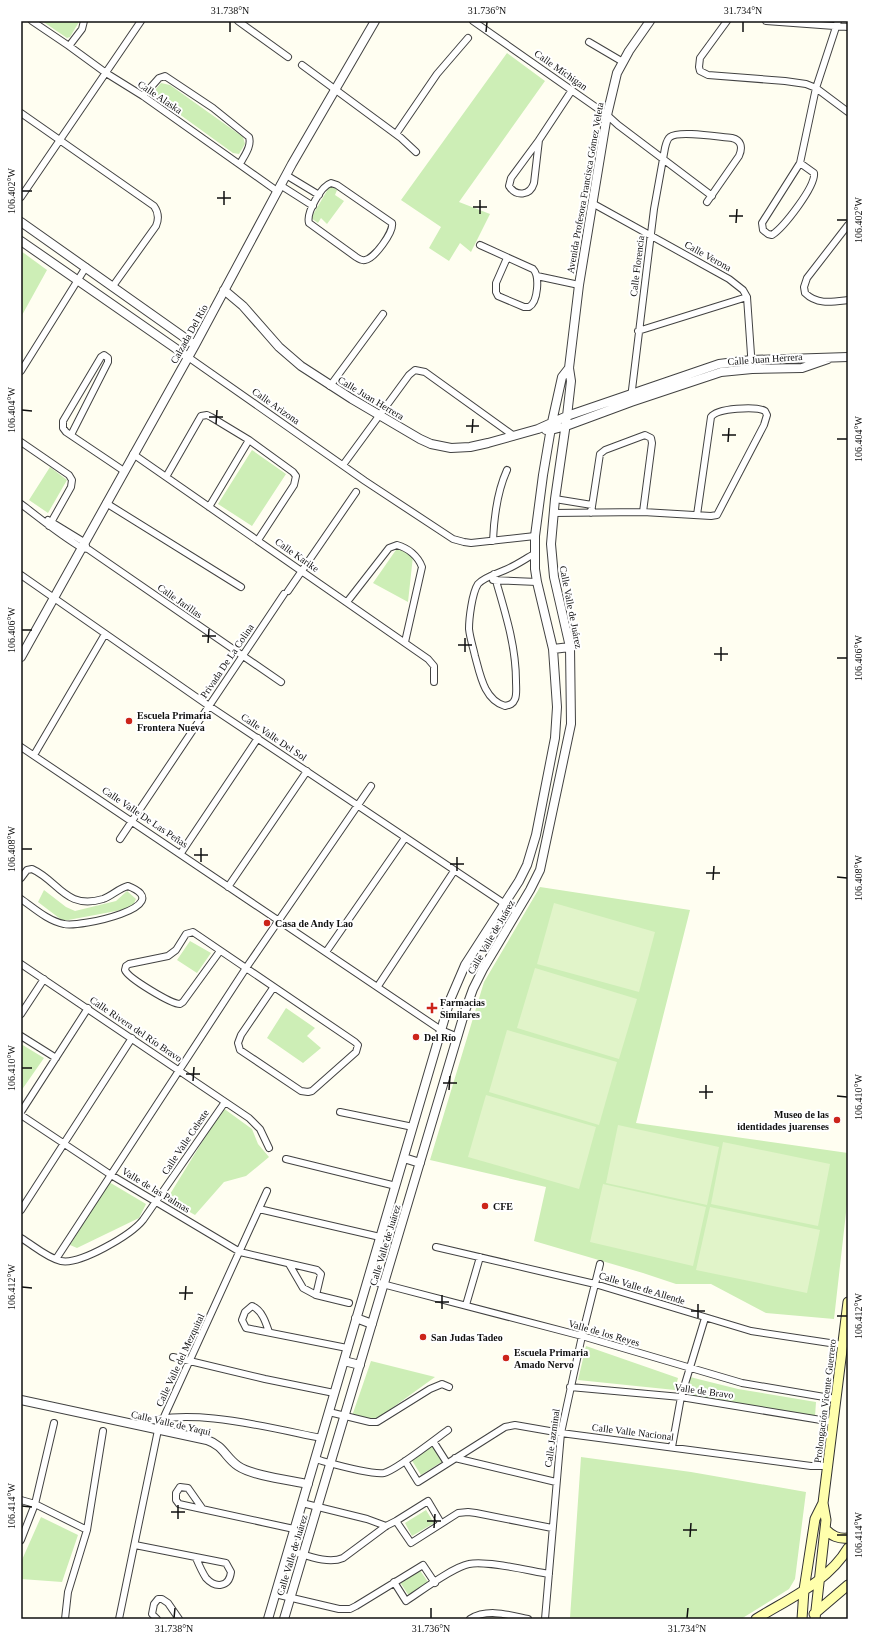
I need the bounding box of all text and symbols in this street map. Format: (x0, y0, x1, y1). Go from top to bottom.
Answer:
text: 31.738°N (211, 5, 249, 16)
text: 31.736°N (468, 5, 506, 16)
text: 31.734°N (724, 5, 762, 16)
street label: Calle Míchigan (532, 48, 590, 92)
street label: Calle Alaska (136, 78, 185, 116)
street label: Avenida Profesora Francisca Gómez Veleta (565, 101, 606, 274)
text: 106.402°W (6, 167, 17, 214)
text: 106.402°W (853, 196, 864, 243)
street label: Calle Florencia (628, 234, 646, 297)
street label: Calle Verona (683, 239, 734, 274)
street label: Calzada Del Río (168, 302, 210, 366)
street label: Calle Juan Herrera (727, 351, 803, 367)
street label: Calle Juan Herrera (336, 374, 406, 422)
text: 106.404°W (6, 386, 17, 433)
street label: Calle Arizona (250, 386, 302, 427)
text: 106.404°W (853, 415, 864, 462)
street label: Calle Karike (273, 536, 321, 574)
street label: Calle Valle de Juárez (558, 565, 585, 650)
street label: Calle Jarillas (156, 582, 205, 620)
text: 106.406°W (6, 606, 17, 653)
street label: Privada De La Colina (198, 621, 256, 700)
text: 106.406°W (853, 634, 864, 681)
place label: Escuela Primaria Frontera Nueva (137, 710, 211, 733)
street label: Calle Valle Del Sol (239, 711, 309, 763)
marker: Escuela Primaria Frontera Nueva (124, 716, 134, 726)
street label: Calle Valle De Las Peñas (100, 784, 190, 850)
text: 106.408°W (6, 825, 17, 872)
text: 106.408°W (853, 854, 864, 901)
street label: Calle Valle de Juárez (465, 897, 517, 976)
marker: Casa de Andy Lao (262, 918, 272, 928)
place label: Casa de Andy Lao (275, 918, 353, 929)
street label: Calle Rivera del Río Bravo (88, 994, 184, 1064)
place label: Farmacias Similares (440, 997, 485, 1020)
marker: Farmacias Similares (427, 1003, 437, 1013)
marker: Del Río (411, 1032, 421, 1042)
place label: Del Río (424, 1032, 456, 1043)
text: 106.410°W (6, 1044, 17, 1091)
text: 106.410°W (853, 1073, 864, 1120)
street label: Calle Valle Celeste (159, 1107, 211, 1177)
place label: Museo de las identidades juarenses (737, 1109, 829, 1132)
marker: Museo de las identidades juarenses (832, 1115, 842, 1125)
street label: Valle de las Palmas (120, 1165, 192, 1215)
marker: CFE (480, 1201, 490, 1211)
place label: CFE (493, 1201, 513, 1212)
street label: Calle Valle de Juárez (367, 1203, 403, 1287)
text: 106.412°W (6, 1263, 17, 1310)
street label: Calle Valle de Allende (598, 1270, 687, 1307)
text: 106.412°W (853, 1292, 864, 1339)
street label: Calle Valle del Mezquital (154, 1311, 207, 1408)
street label: Valle de los Reyes (567, 1318, 641, 1348)
marker: San Judas Tadeo (418, 1332, 428, 1342)
place label: San Judas Tadeo (431, 1332, 503, 1343)
street label: Prolongación Vicente Guerrero (812, 1338, 838, 1464)
place label: Escuela Primaria Amado Nervo (514, 1347, 588, 1370)
marker: Escuela Primaria Amado Nervo (501, 1353, 511, 1363)
street label: Valle de Bravo (674, 1381, 734, 1401)
street label: Calle Valle de Yaqui (130, 1408, 212, 1438)
street label: Calle Jazminal (542, 1408, 562, 1468)
street label: Calle Valle Nacional (591, 1422, 675, 1443)
text: 106.414°W (6, 1482, 17, 1529)
text: 106.414°W (853, 1511, 864, 1558)
street label: Calle Valle de Juárez (274, 1513, 310, 1597)
text: 31.738°N (155, 1623, 193, 1634)
text: 31.736°N (412, 1623, 450, 1634)
text: 31.734°N (668, 1623, 706, 1634)

